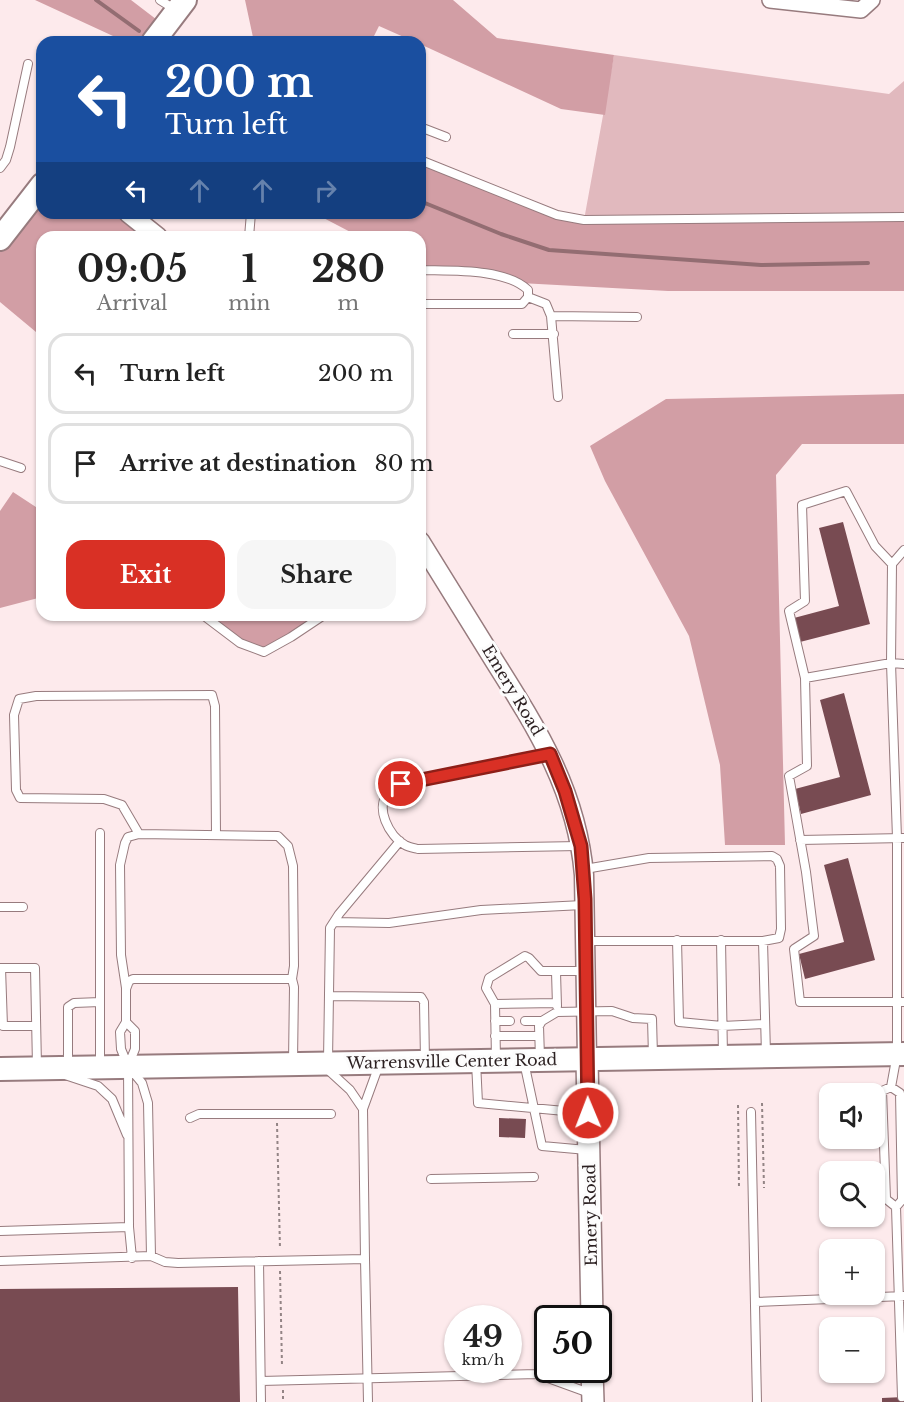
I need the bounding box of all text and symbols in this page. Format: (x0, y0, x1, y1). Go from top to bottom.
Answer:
text: 200 m (165, 56, 313, 108)
icon: left (66, 60, 144, 138)
text: Turn left (165, 108, 288, 141)
icon: left (120, 174, 153, 207)
icon: ahead (183, 174, 216, 207)
icon: ahead (246, 174, 279, 207)
icon: right (309, 174, 342, 207)
text: 09:05 (77, 247, 187, 292)
text: 1 (242, 247, 257, 292)
text: 280 (311, 247, 385, 292)
text: Arrival (97, 291, 168, 315)
text: min (228, 291, 270, 315)
text: m (337, 291, 359, 315)
icon: left (69, 357, 102, 390)
text: Turn left (120, 360, 225, 387)
text: 200 m (318, 360, 393, 387)
icon: arrive (69, 447, 102, 480)
text: Arrive at destination (120, 450, 357, 477)
text: 80 m (375, 450, 434, 477)
button: Exit (66, 540, 225, 609)
button: Share (237, 540, 396, 609)
street label: Emery Road (478, 641, 548, 739)
pin (375, 758, 426, 809)
icon: arrive (384, 767, 417, 800)
street label: Warrensville Center Road (346, 1049, 558, 1073)
position arrow (556, 1081, 620, 1145)
map controls (819, 1083, 885, 1383)
button: sound (819, 1083, 885, 1149)
button: search (819, 1161, 885, 1227)
street label: Emery Road (579, 1163, 601, 1266)
button: + (819, 1239, 885, 1305)
speed limit sign: 50 (534, 1305, 612, 1383)
button: − (819, 1317, 885, 1383)
text: 49 (463, 1318, 503, 1355)
text: km/h (462, 1350, 504, 1369)

